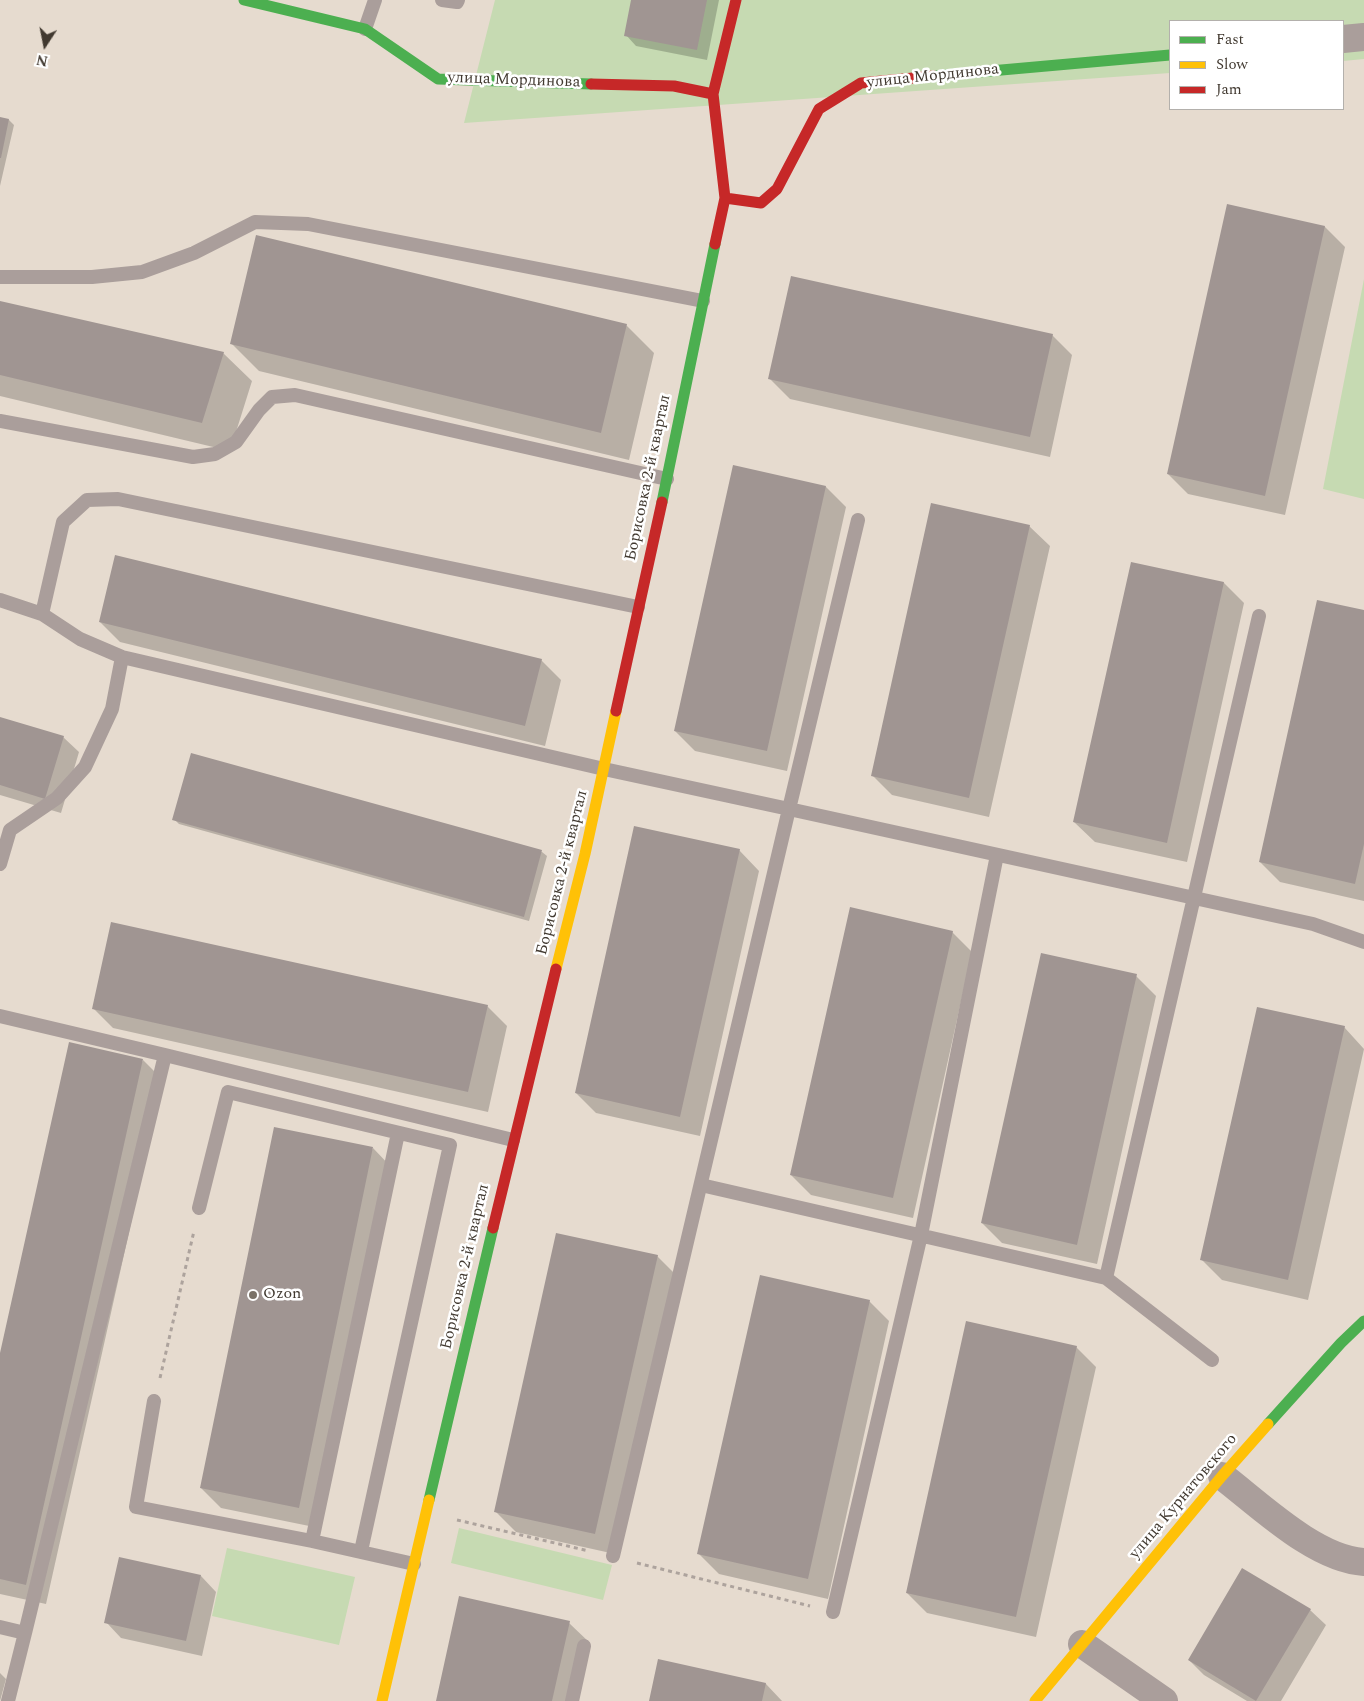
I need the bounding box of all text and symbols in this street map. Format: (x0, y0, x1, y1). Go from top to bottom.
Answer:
north arrow (20, 20, 70, 70)
legend (1169, 20, 1344, 110)
text: Fast (1216, 28, 1244, 51)
text: N (34, 49, 50, 72)
text: Slow (1216, 53, 1248, 76)
street label: улица Мординова (866, 61, 1000, 93)
street label: улица Мординова (447, 69, 581, 93)
text: Jam (1216, 78, 1242, 101)
street label: Борисовка 2-й квартал (622, 393, 676, 563)
street label: Борисовка 2-й квартал (533, 789, 593, 957)
street label: Борисовка 2-й квартал (438, 1182, 494, 1352)
place label: Ozon (263, 1285, 301, 1305)
marker: Ozon (247, 1289, 259, 1301)
street label: улица Курнатовского (1126, 1430, 1242, 1564)

